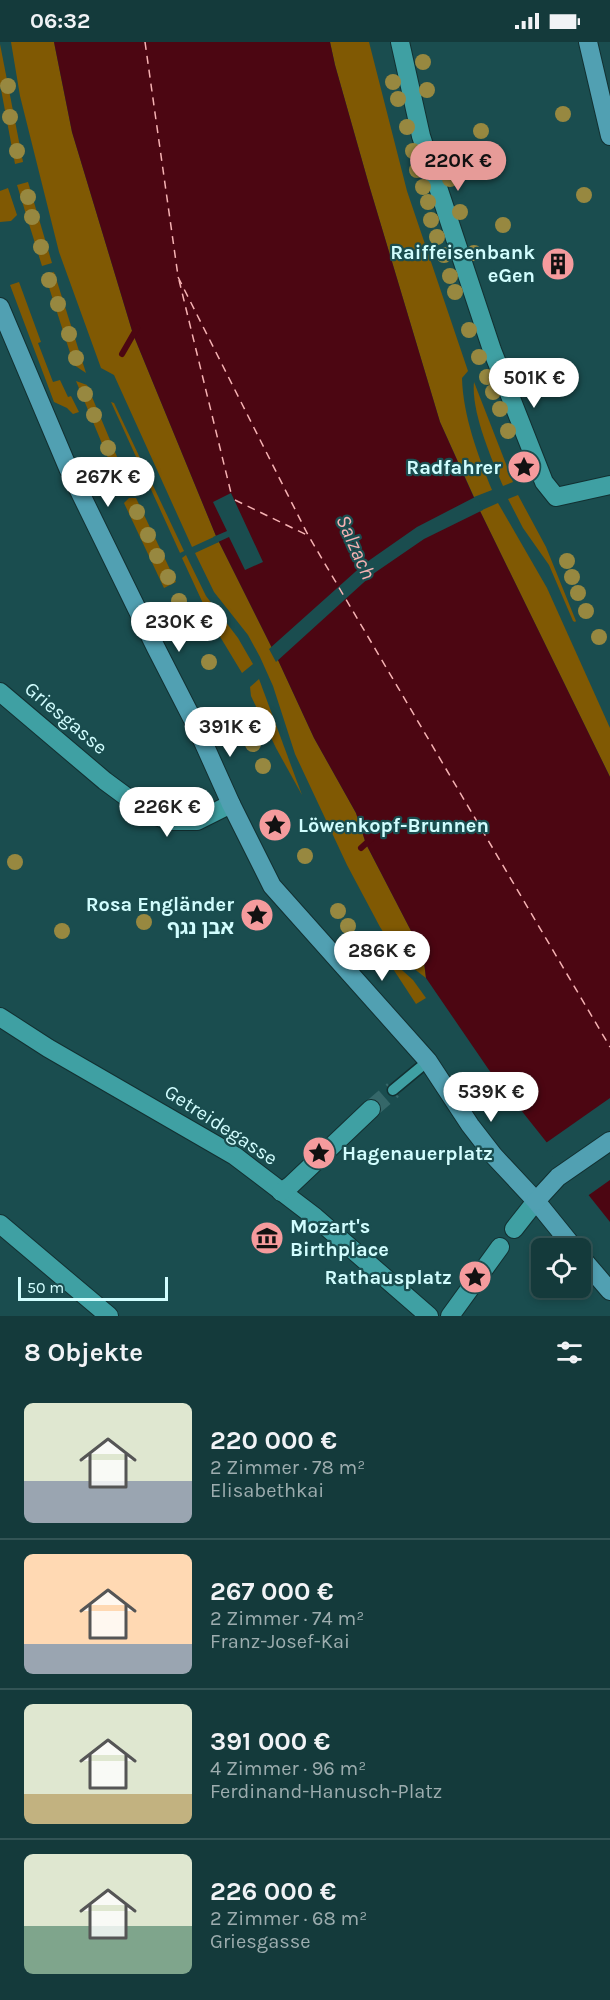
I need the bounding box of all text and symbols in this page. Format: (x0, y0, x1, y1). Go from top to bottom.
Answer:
text: 06:32 (30, 8, 90, 34)
pin: 220K € (409, 141, 507, 192)
text: 220K € (424, 149, 492, 172)
place label: Raiffeisenbank eGen (390, 241, 535, 287)
building icon: Raiffeisenbank eGen (540, 246, 576, 282)
pin: 501K € (485, 358, 583, 409)
text: 501K € (503, 366, 565, 389)
place icon: Radfahrer (506, 449, 542, 485)
place label: Radfahrer (406, 456, 501, 479)
pin: 267K € (59, 457, 157, 508)
text: 267K € (76, 465, 141, 488)
water label: Salzach (331, 511, 381, 583)
pin: 230K € (130, 602, 228, 653)
text: 230K € (145, 610, 213, 633)
street label: Griesgasse (20, 677, 112, 759)
pin: 391K € (181, 707, 279, 758)
text: 391K € (199, 715, 261, 738)
pin: 226K € (118, 787, 216, 838)
text: 226K € (133, 795, 201, 818)
place icon: Löwenkopf-Brunnen (257, 807, 293, 843)
place label: Löwenkopf-Brunnen (298, 814, 489, 837)
place label: Rosa Engländer אבן נגף (86, 893, 234, 939)
place icon: Rosa Engländer אבן נגף (239, 897, 275, 933)
pin: 286K € (333, 931, 431, 982)
text: 286K € (348, 939, 416, 962)
pin: 539K € (442, 1072, 540, 1123)
street label: Getreidegasse (160, 1080, 282, 1170)
text: 539K € (457, 1080, 525, 1103)
place icon: Hagenauerplatz (301, 1135, 337, 1171)
place label: Hagenauerplatz (342, 1142, 493, 1165)
place label: Mozart's Birthplace (290, 1215, 389, 1261)
museum icon: Mozart's Birthplace (249, 1220, 285, 1256)
map controls (531, 1238, 591, 1298)
button: locate (531, 1238, 591, 1298)
place icon: Rathausplatz (457, 1259, 493, 1295)
place label: Rathausplatz (325, 1266, 452, 1289)
scale bar (18, 1274, 168, 1302)
text: 50 m (27, 1278, 64, 1297)
icon: filters (553, 1336, 586, 1369)
text: 8 Objekte (24, 1337, 143, 1368)
text: 220 000 € (210, 1425, 337, 1456)
icon: home (72, 1427, 144, 1499)
text: 2 Zimmer · 78 m² (210, 1456, 365, 1479)
text: Elisabethkai (210, 1479, 324, 1502)
text: 267 000 € (210, 1576, 333, 1607)
icon: home (72, 1578, 144, 1650)
text: 2 Zimmer · 74 m² (210, 1607, 364, 1630)
text: Franz-Josef-Kai (210, 1630, 350, 1653)
text: 391 000 € (210, 1726, 330, 1757)
icon: home (72, 1728, 144, 1800)
text: 4 Zimmer · 96 m² (210, 1757, 366, 1780)
text: Ferdinand-Hanusch-Platz (210, 1780, 442, 1803)
text: 226 000 € (210, 1876, 336, 1907)
icon: home (72, 1878, 144, 1950)
text: 2 Zimmer · 68 m² (210, 1907, 367, 1930)
text: Griesgasse (210, 1930, 310, 1953)

